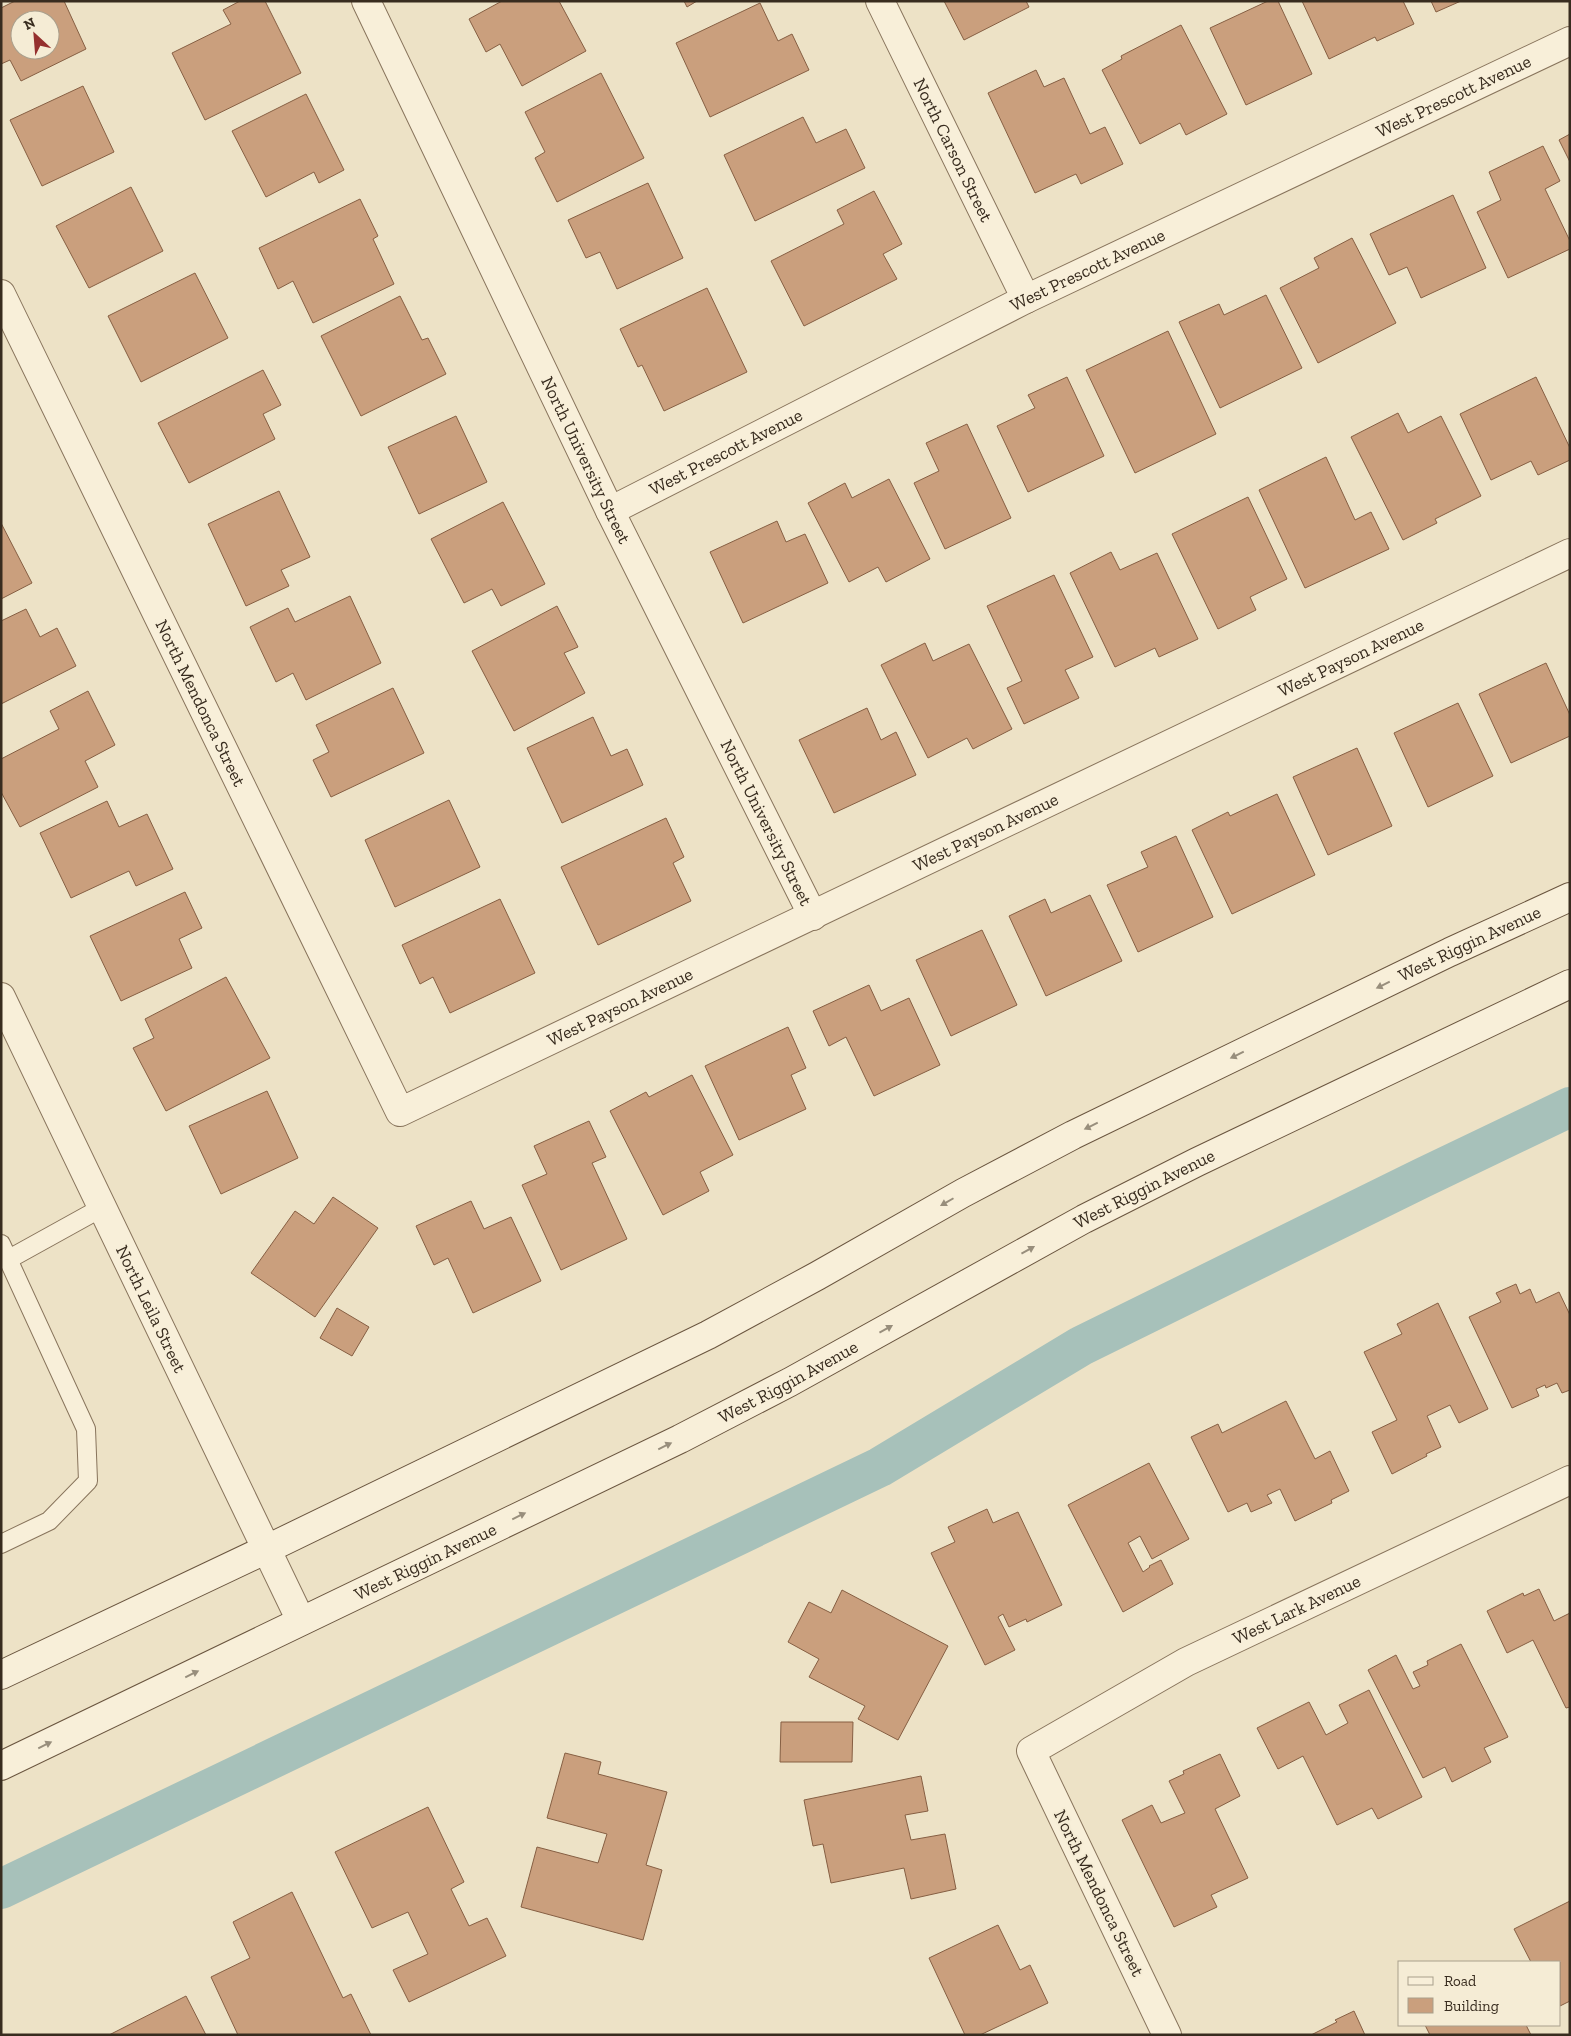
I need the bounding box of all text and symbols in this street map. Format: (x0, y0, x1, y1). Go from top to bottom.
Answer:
north arrow (10, 10, 60, 60)
text: N (21, 14, 38, 34)
street label: West Prescott Avenue (1372, 50, 1534, 142)
street label: North Carson Street (909, 75, 998, 226)
street label: West Prescott Avenue (1006, 224, 1169, 316)
street label: North University Street (536, 373, 636, 548)
street label: West Prescott Avenue (646, 404, 806, 500)
street label: West Payson Avenue (1275, 614, 1427, 702)
street label: North Mendonca Street (151, 616, 251, 790)
street label: North University Street (715, 736, 817, 910)
street label: West Payson Avenue (909, 788, 1062, 876)
street label: West Riggin Avenue (1395, 901, 1544, 986)
street label: West Payson Avenue (544, 963, 696, 1051)
one-way arrow (1376, 981, 1390, 989)
one-way arrow (1230, 1051, 1244, 1059)
one-way arrow (1083, 1122, 1098, 1130)
street label: West Riggin Avenue (1070, 1144, 1218, 1234)
one-way arrow (940, 1198, 954, 1207)
street label: North Leila Street (111, 1242, 191, 1376)
one-way arrow (1021, 1245, 1034, 1254)
one-way arrow (879, 1325, 893, 1334)
street label: West Riggin Avenue (715, 1336, 862, 1428)
one-way arrow (658, 1442, 672, 1450)
one-way arrow (511, 1512, 526, 1521)
street label: West Riggin Avenue (351, 1518, 500, 1605)
street label: West Lark Avenue (1229, 1570, 1364, 1649)
one-way arrow (184, 1670, 199, 1678)
one-way arrow (38, 1740, 52, 1748)
street label: North Mendonca Street (1049, 1806, 1149, 1980)
legend (1398, 1961, 1561, 2026)
text: Road (1444, 1972, 1477, 1990)
text: Building (1444, 1997, 1499, 2015)

